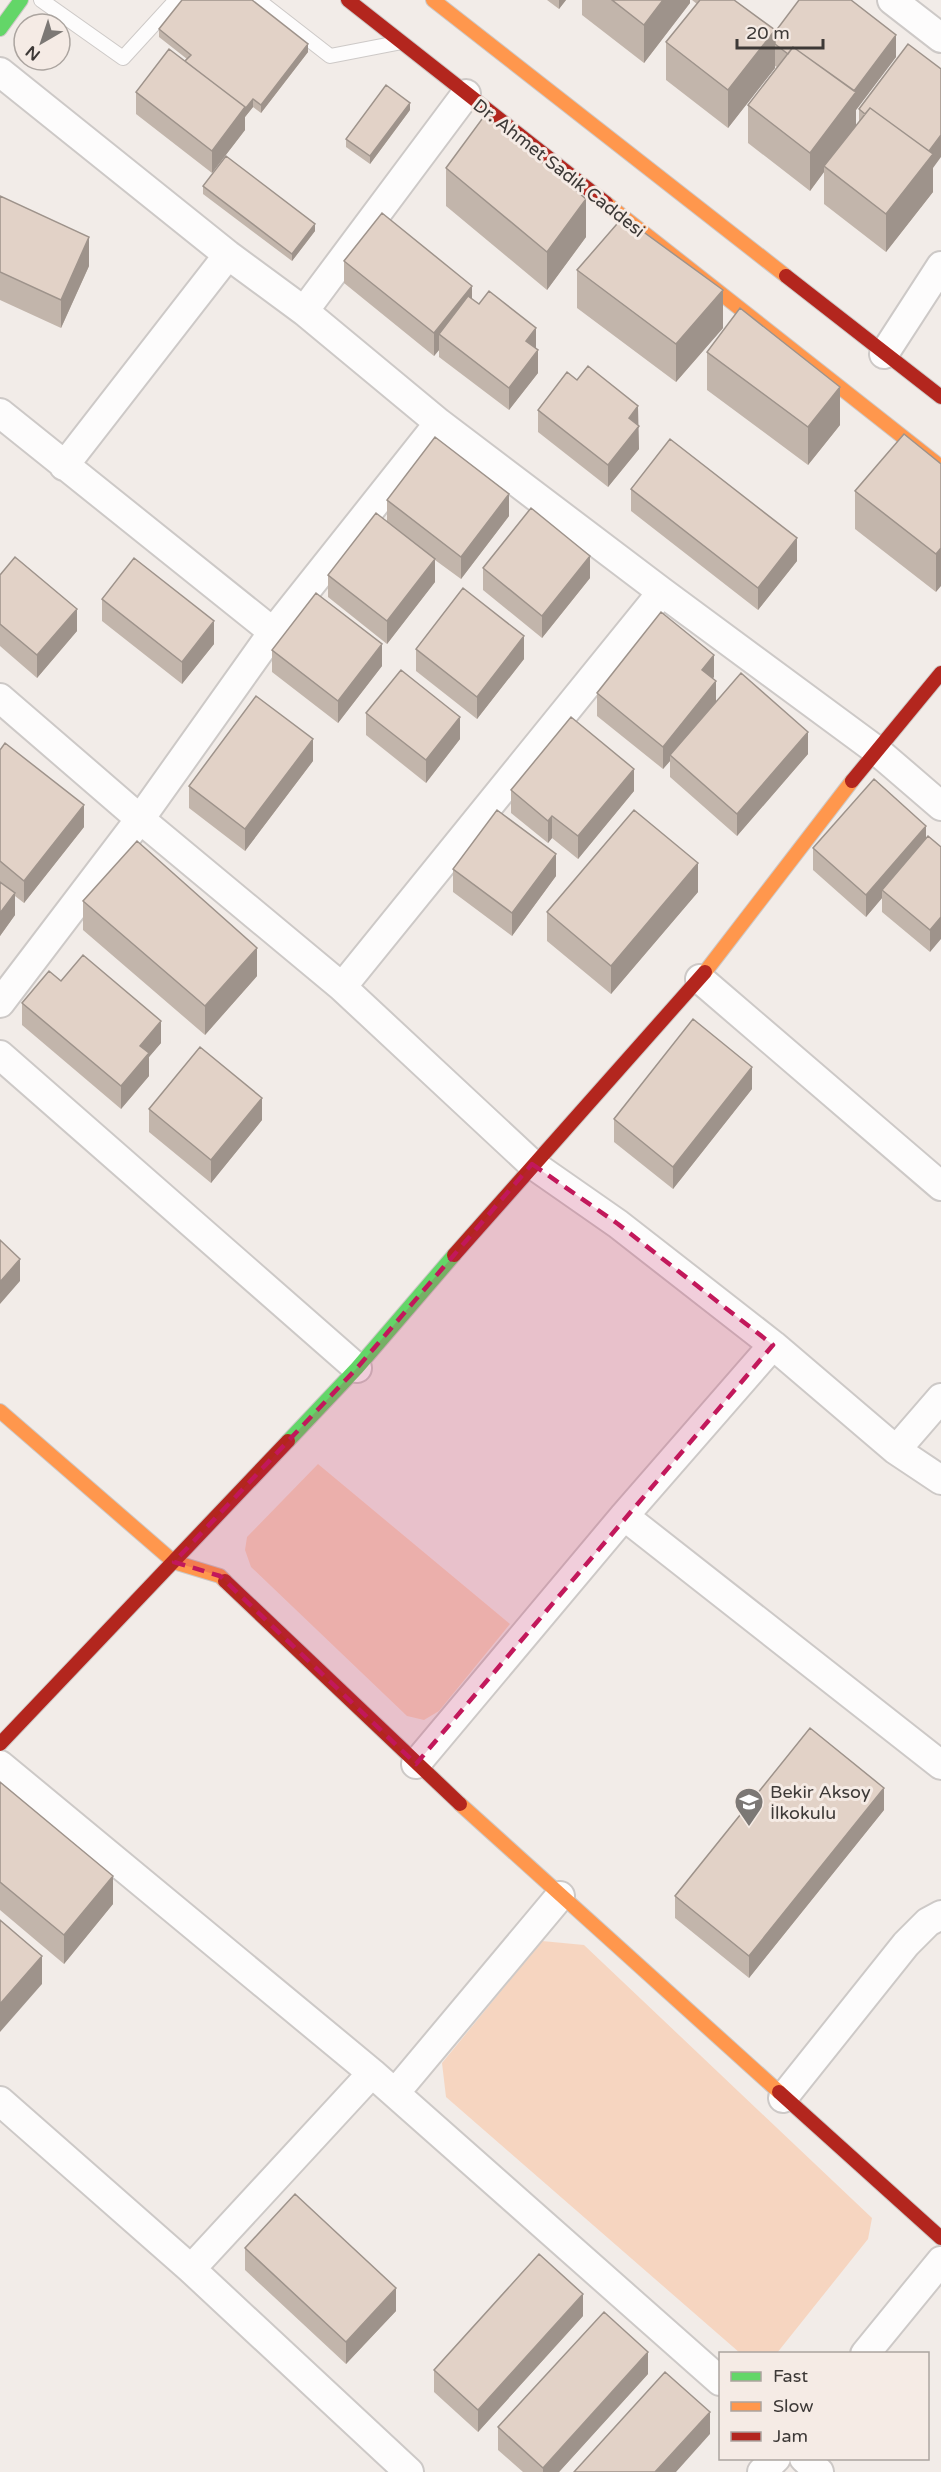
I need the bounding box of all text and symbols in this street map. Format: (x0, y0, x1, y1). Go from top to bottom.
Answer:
north arrow (12, 12, 72, 72)
scale bar (737, 12, 822, 50)
text: 20 m (746, 22, 790, 44)
text: N (22, 41, 44, 65)
street label: Dr. Ahmet Sadık Caddesi (469, 94, 649, 242)
place label: Bekir Aksoy İlkokulu (770, 1781, 871, 1824)
school or university icon: Bekir Aksoy İlkokulu (733, 1786, 765, 1828)
legend (719, 2352, 929, 2460)
text: Fast (773, 2365, 808, 2387)
text: Slow (773, 2395, 814, 2417)
text: Jam (773, 2425, 808, 2447)

